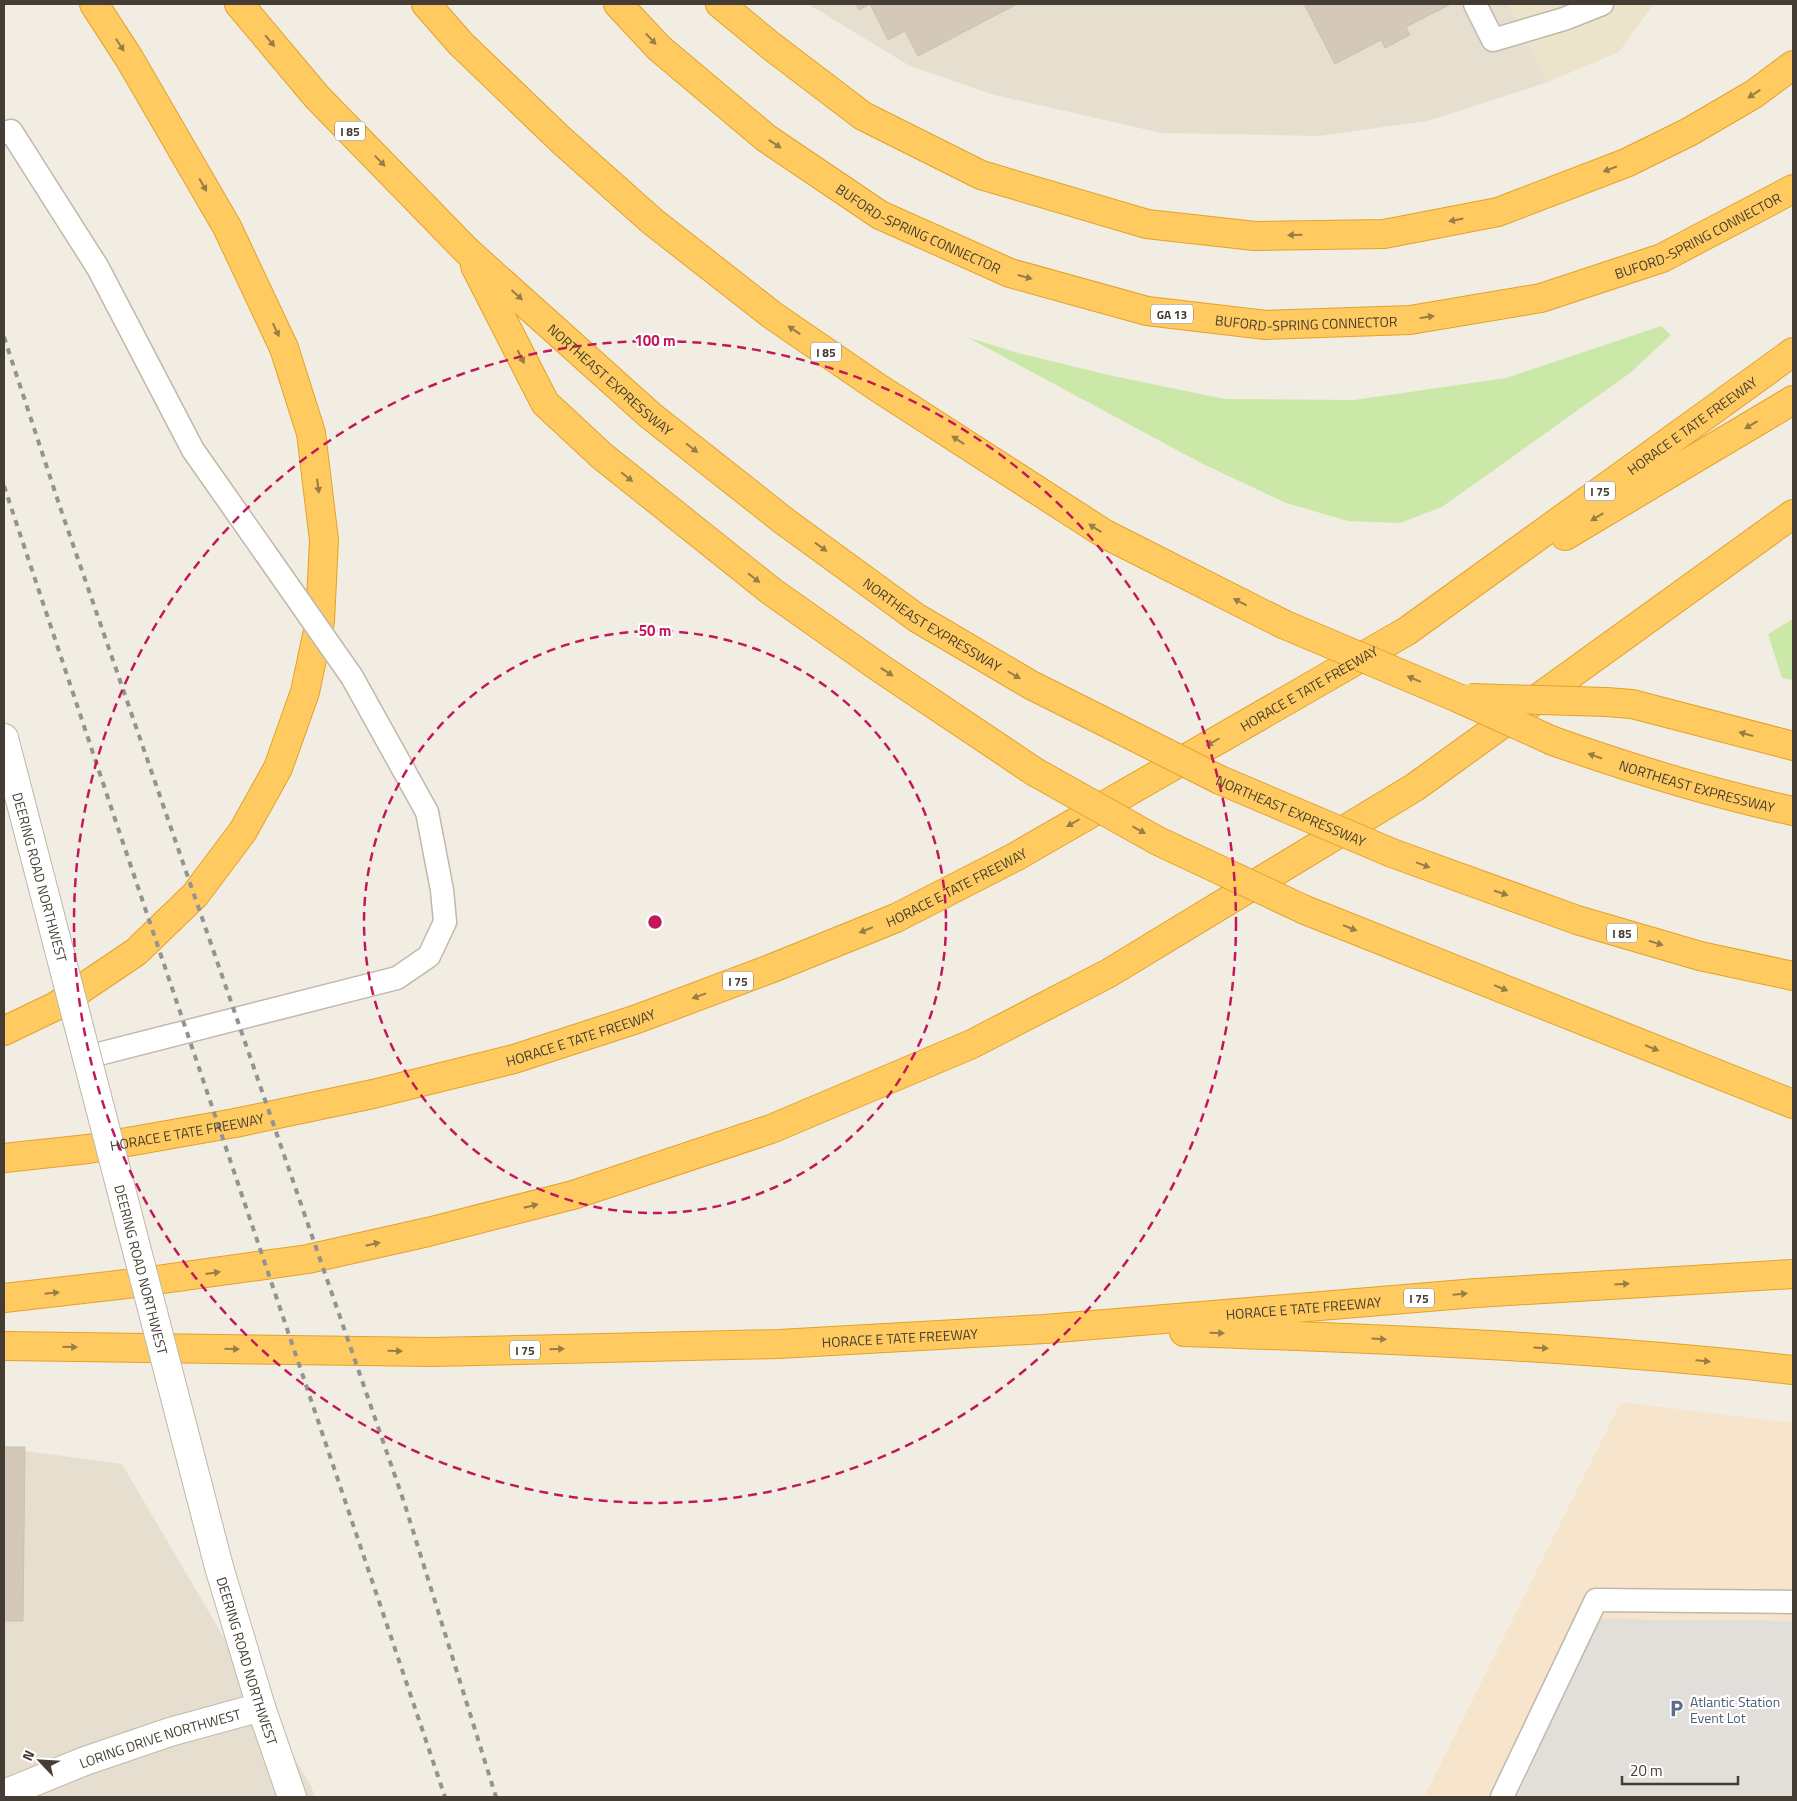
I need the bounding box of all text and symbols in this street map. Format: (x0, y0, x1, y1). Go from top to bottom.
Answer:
one-way arrow (645, 33, 657, 45)
one-way arrow (265, 34, 276, 47)
one-way arrow (116, 38, 125, 51)
one-way arrow (1747, 89, 1761, 98)
road number: I 85 (335, 122, 365, 140)
one-way arrow (768, 139, 782, 149)
one-way arrow (373, 155, 385, 167)
one-way arrow (1602, 165, 1617, 173)
one-way arrow (198, 178, 207, 192)
street label: BUFORD-SPRING CONNECTOR (832, 178, 1005, 278)
street label: BUFORD-SPRING CONNECTOR (1612, 187, 1785, 284)
one-way arrow (1449, 216, 1464, 224)
one-way arrow (1287, 232, 1303, 240)
one-way arrow (1018, 274, 1033, 282)
one-way arrow (510, 289, 522, 301)
road number: GA 13 (1151, 304, 1193, 324)
street label: BUFORD-SPRING CONNECTOR (1214, 309, 1398, 335)
one-way arrow (1419, 313, 1435, 321)
street label: NORTHEAST EXPRESSWAY (544, 318, 678, 441)
one-way arrow (272, 323, 280, 337)
one-way arrow (787, 325, 801, 335)
text: 100 m (634, 329, 676, 352)
road number: I 85 (811, 342, 841, 362)
one-way arrow (517, 350, 525, 364)
street label: HORACE E TATE FREEWAY (1622, 371, 1762, 479)
one-way arrow (1744, 421, 1759, 429)
one-way arrow (952, 435, 965, 445)
one-way arrow (685, 443, 699, 453)
one-way arrow (620, 471, 633, 482)
one-way arrow (314, 478, 322, 494)
road number: I 75 (1585, 482, 1615, 501)
one-way arrow (1590, 513, 1603, 522)
one-way arrow (1088, 523, 1102, 532)
one-way arrow (814, 542, 827, 552)
street label: NORTHEAST EXPRESSWAY (859, 572, 1006, 676)
one-way arrow (747, 573, 761, 583)
one-way arrow (1232, 598, 1247, 606)
text: 50 m (639, 619, 671, 642)
street label: HORACE E TATE FREEWAY (1236, 639, 1382, 736)
one-way arrow (880, 668, 893, 677)
one-way arrow (1008, 671, 1021, 680)
one-way arrow (1406, 674, 1421, 682)
one-way arrow (1739, 729, 1754, 737)
one-way arrow (1206, 738, 1221, 746)
one-way arrow (1587, 752, 1602, 759)
street label: NORTHEAST EXPRESSWAY (1617, 754, 1777, 817)
street label: NORTHEAST EXPRESSWAY (1213, 769, 1370, 851)
street label: DEERING ROAD NORTHWEST (7, 790, 73, 965)
one-way arrow (1066, 819, 1079, 828)
one-way arrow (1132, 826, 1146, 835)
street label: HORACE E TATE FREEWAY (882, 842, 1031, 932)
one-way arrow (1416, 862, 1431, 869)
one-way arrow (1494, 889, 1509, 897)
centre of rings (646, 913, 664, 931)
one-way arrow (1343, 924, 1358, 932)
road number: I 85 (1607, 924, 1637, 942)
one-way arrow (859, 927, 873, 935)
one-way arrow (1648, 940, 1663, 948)
road number: I 75 (723, 971, 753, 990)
one-way arrow (1494, 984, 1509, 992)
one-way arrow (691, 992, 706, 1000)
street label: HORACE E TATE FREEWAY (504, 1002, 659, 1071)
one-way arrow (1645, 1044, 1660, 1052)
street label: HORACE E TATE FREEWAY (108, 1107, 266, 1155)
street label: DEERING ROAD NORTHWEST (110, 1182, 174, 1357)
one-way arrow (524, 1202, 539, 1210)
one-way arrow (366, 1240, 382, 1248)
one-way arrow (206, 1268, 222, 1276)
one-way arrow (1615, 1280, 1631, 1288)
one-way arrow (45, 1289, 61, 1297)
road number: I 75 (1404, 1289, 1434, 1308)
street label: HORACE E TATE FREEWAY (1225, 1290, 1383, 1324)
one-way arrow (1452, 1290, 1468, 1298)
street label: HORACE E TATE FREEWAY (821, 1322, 979, 1352)
one-way arrow (1209, 1330, 1225, 1338)
one-way arrow (1371, 1336, 1387, 1344)
road number: I 75 (510, 1340, 540, 1360)
one-way arrow (62, 1343, 78, 1351)
one-way arrow (1533, 1344, 1549, 1352)
one-way arrow (225, 1345, 241, 1353)
one-way arrow (550, 1345, 566, 1353)
one-way arrow (387, 1347, 403, 1355)
one-way arrow (1695, 1357, 1711, 1365)
street label: DEERING ROAD NORTHWEST (212, 1574, 284, 1748)
place label: Atlantic Station Event Lot (1690, 1691, 1780, 1728)
parking icon: Atlantic Station Event Lot (1666, 1699, 1686, 1719)
street label: LORING DRIVE NORTHWEST (76, 1702, 244, 1773)
north arrow (15, 1736, 65, 1786)
text: N (16, 1746, 39, 1764)
scale bar (1622, 1754, 1738, 1786)
text: 20 m (1630, 1759, 1663, 1782)

